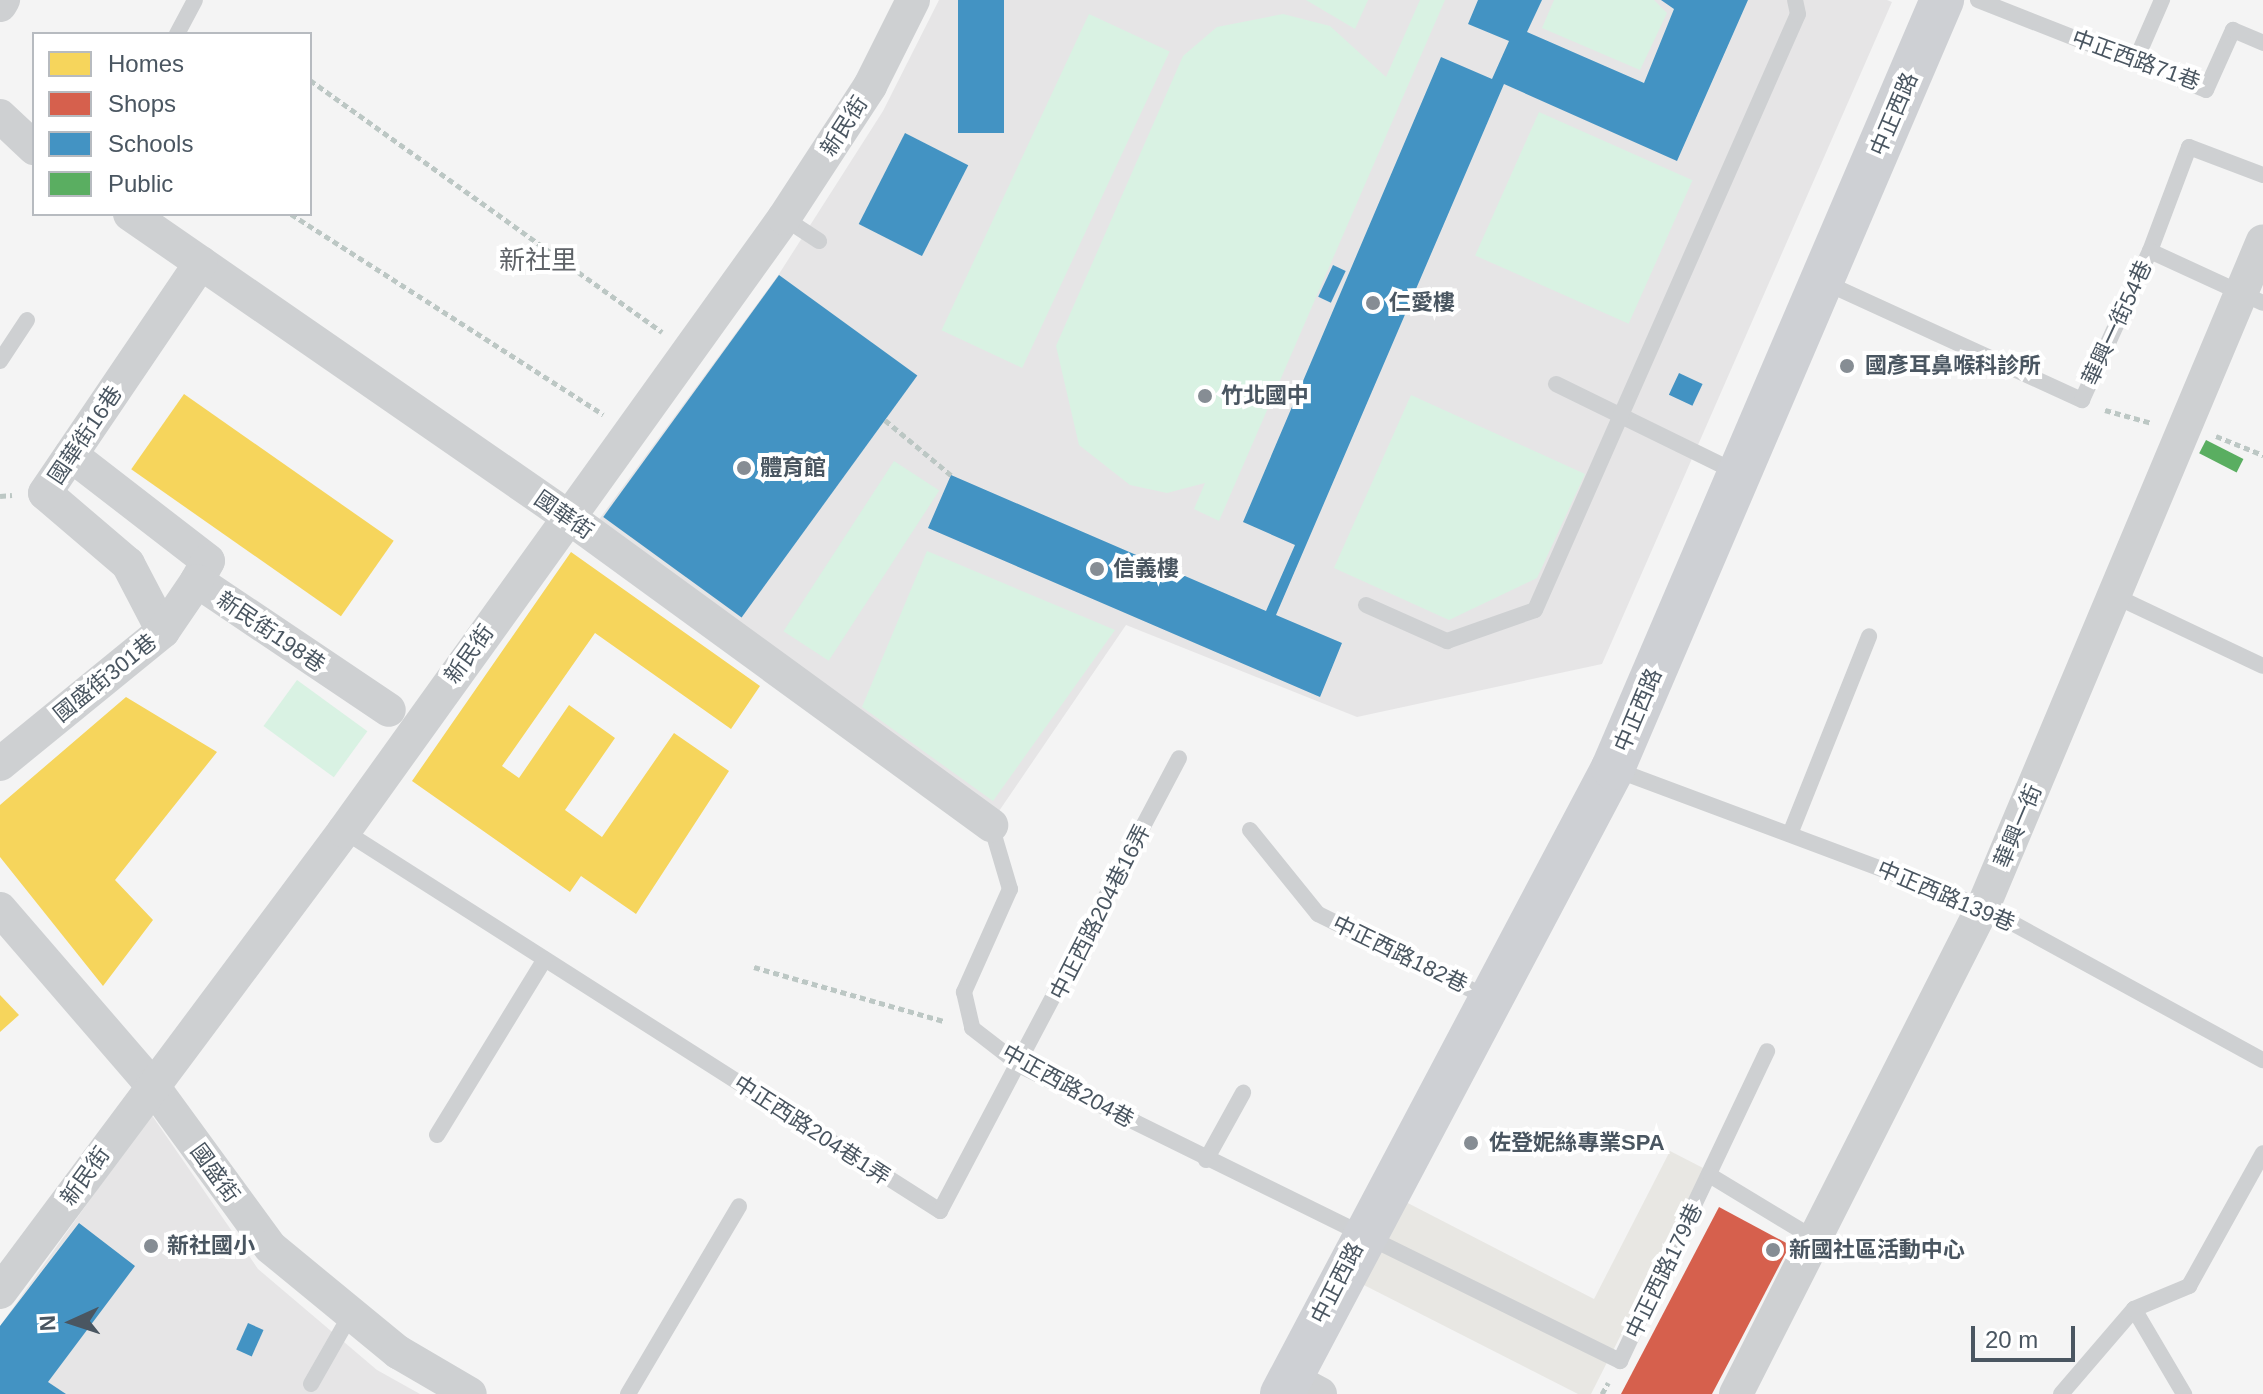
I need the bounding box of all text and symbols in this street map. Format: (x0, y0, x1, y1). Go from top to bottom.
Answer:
street label: 中正西路71巷 (2068, 25, 2204, 95)
legend (32, 32, 312, 216)
text: Homes (108, 50, 184, 77)
street label: 中正西路 (1865, 68, 1923, 160)
text: Shops (108, 90, 176, 117)
street label: 新民街 (815, 91, 873, 161)
text: Schools (108, 130, 193, 157)
text: Public (108, 170, 173, 197)
district label: 新社里 (499, 245, 577, 277)
street label: 華興一街54巷 (2077, 256, 2157, 390)
place label: 仁愛樓 (1389, 290, 1455, 316)
marker: 仁愛樓 (1364, 294, 1382, 312)
place label: 國彥耳鼻喉科診所 (1865, 353, 2041, 379)
marker: 國彥耳鼻喉科診所 (1836, 355, 1858, 377)
street label: 國華街16巷 (43, 381, 127, 489)
place label: 竹北國中 (1221, 383, 1309, 409)
marker: 竹北國中 (1196, 387, 1214, 405)
place label: 體育館 (760, 455, 826, 481)
marker: 體育館 (735, 459, 753, 477)
street label: 國華街 (529, 485, 599, 545)
place label: 信義樓 (1113, 556, 1179, 582)
marker: 信義樓 (1088, 560, 1106, 578)
street label: 新民街198巷 (212, 586, 330, 678)
street label: 新民街 (439, 620, 499, 688)
street label: 國盛街301巷 (48, 629, 162, 727)
street label: 中正西路 (1609, 664, 1667, 756)
street label: 華興一街 (1989, 780, 2047, 872)
street label: 中正西路204巷16弄 (1044, 820, 1156, 1004)
street label: 中正西路139巷 (1873, 855, 2019, 937)
street label: 中正西路182巷 (1328, 910, 1472, 998)
street label: 中正西路204巷 (997, 1039, 1139, 1133)
street label: 中正西路204巷1弄 (729, 1070, 895, 1190)
place label: 佐登妮絲專業SPA (1489, 1130, 1665, 1156)
marker: 佐登妮絲專業SPA (1460, 1132, 1482, 1154)
street label: 國盛街 (185, 1139, 245, 1207)
street label: 新民街 (55, 1142, 115, 1210)
street label: 中正西路179巷 (1620, 1199, 1708, 1343)
place label: 新社國小 (167, 1233, 255, 1259)
marker: 新社國小 (142, 1237, 160, 1255)
place label: 新國社區活動中心 (1789, 1237, 1965, 1263)
street label: 中正西路 (1305, 1238, 1369, 1328)
marker: 新國社區活動中心 (1764, 1241, 1782, 1259)
north arrow (32, 1282, 112, 1362)
scale bar (1975, 1310, 2079, 1360)
text: N (35, 1315, 60, 1332)
text: 20 m (1985, 1326, 2038, 1353)

